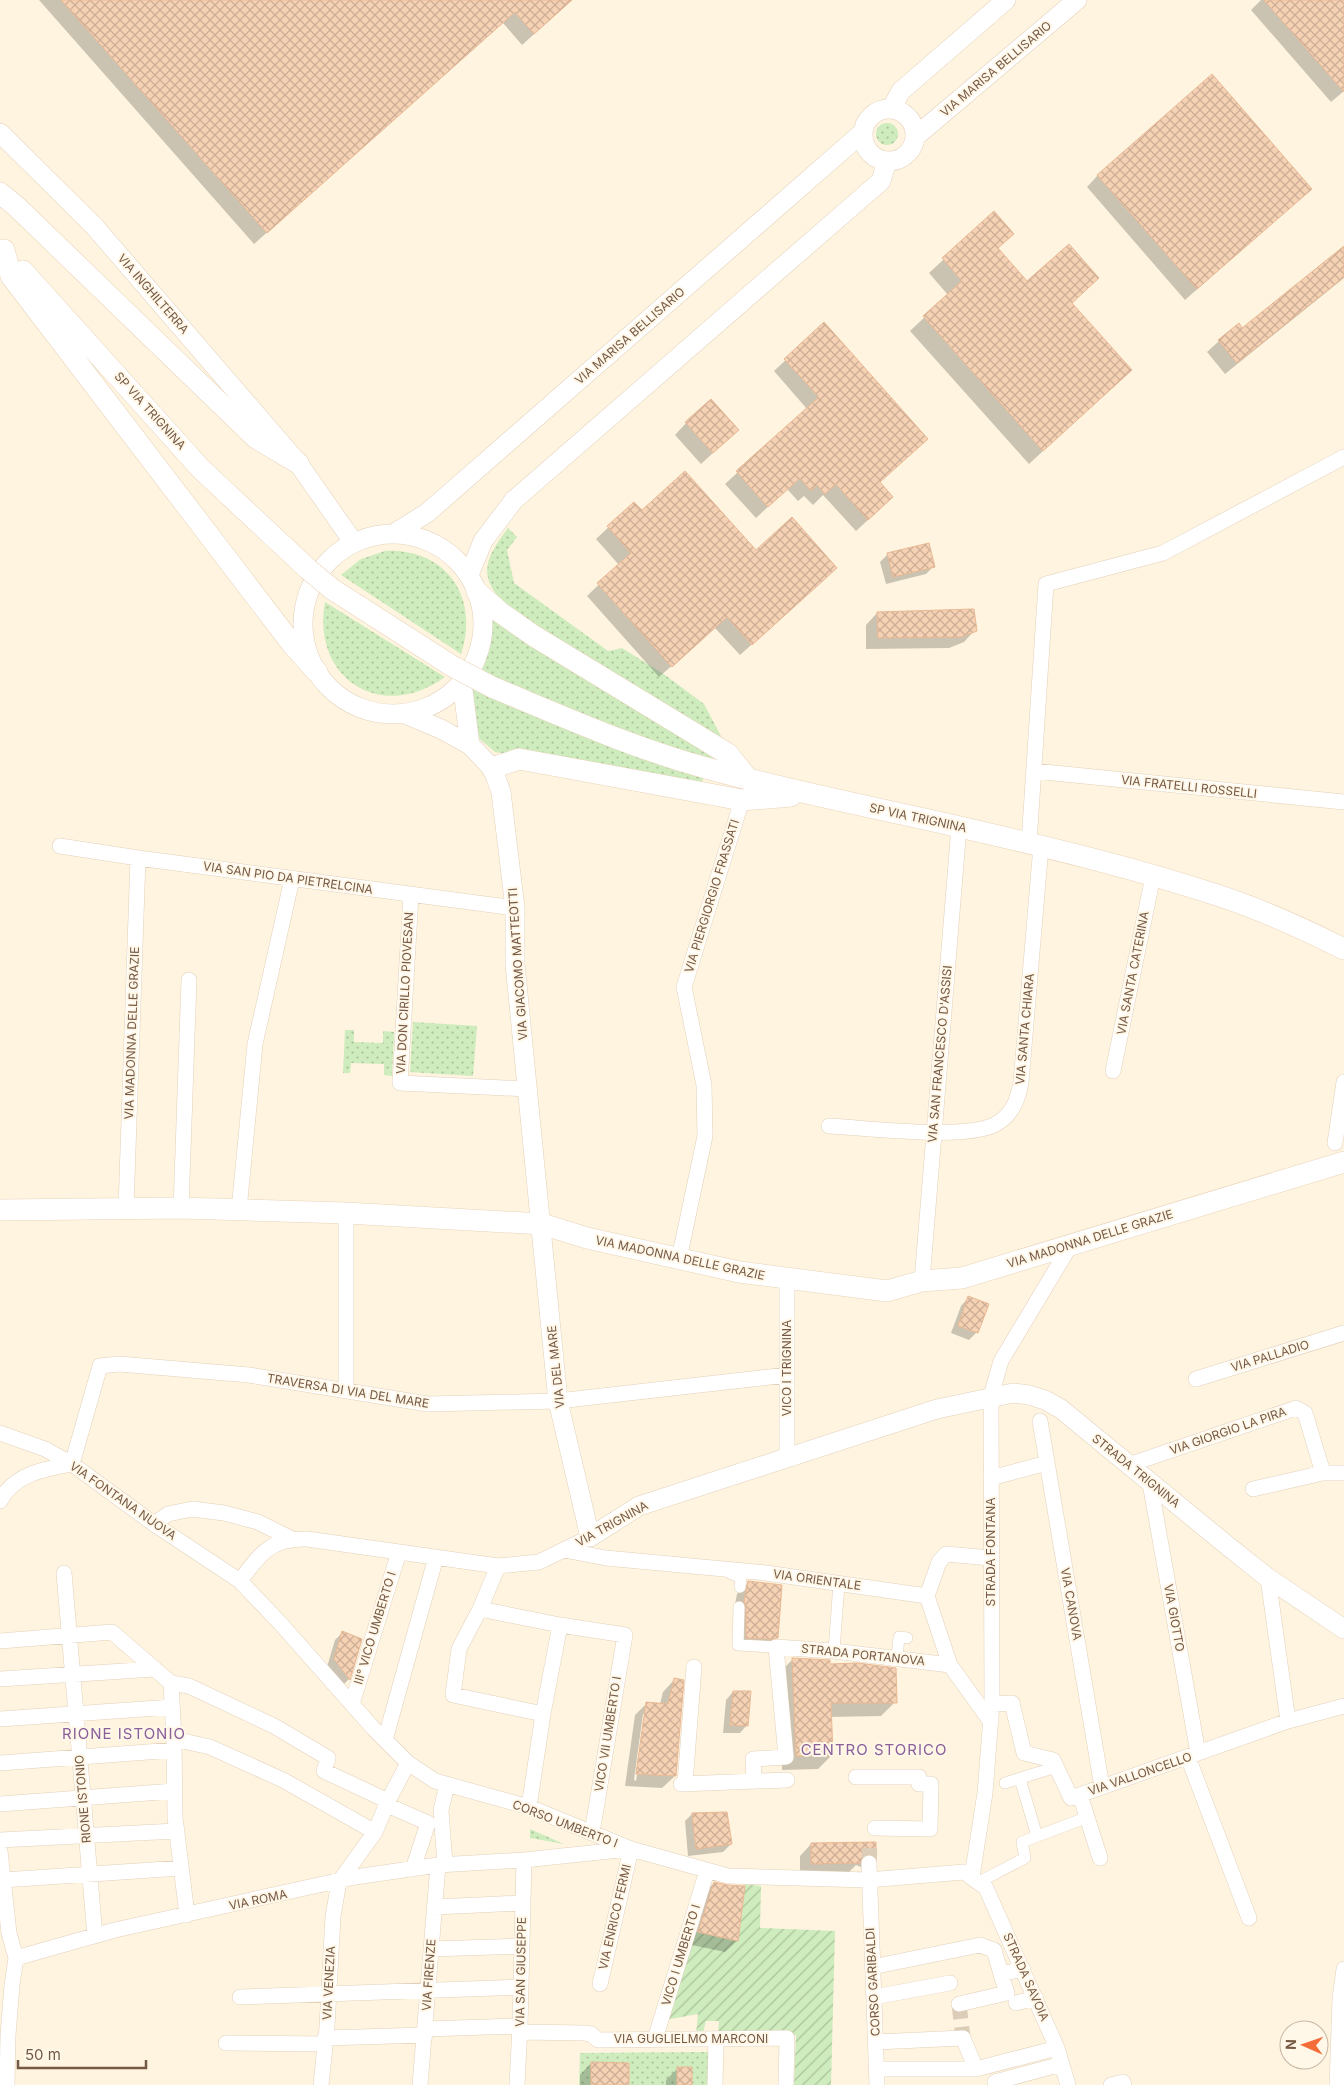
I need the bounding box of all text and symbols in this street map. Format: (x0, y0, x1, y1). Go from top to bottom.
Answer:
street label: VIA MARISA BELLISARIO (937, 18, 1054, 120)
street label: VIA INGHILTERRA (115, 251, 192, 337)
street label: VIA MARISA BELLISARIO (572, 284, 688, 387)
street label: SP VIA TRIGNINA (112, 369, 189, 453)
street label: VIA FRATELLI ROSSELLI (1120, 772, 1258, 801)
street label: SP VIA TRIGNINA (868, 800, 968, 835)
street label: VIA PIERGIORGIO FRASSATI (681, 817, 742, 974)
street label: VIA SAN PIO DA PIETRELCINA (202, 858, 374, 897)
street label: VIA GIACOMO MATTEOTTI (505, 887, 530, 1041)
street label: VIA SANTA CATERINA (1113, 910, 1152, 1036)
street label: VIA DON CIRILLO PIOVESAN (393, 912, 416, 1074)
street label: VIA MADONNA DELLE GRAZIE (121, 946, 142, 1120)
street label: VIA SAN FRANCESCO D'ASSISI (924, 965, 955, 1143)
street label: VIA SANTA CHIARA (1012, 973, 1037, 1085)
street label: VIA MADONNA DELLE GRAZIE (1005, 1206, 1175, 1271)
street label: VIA MADONNA DELLE GRAZIE (594, 1232, 766, 1283)
street label: VICO I TRIGNINA (779, 1320, 794, 1416)
street label: VIA DEL MARE (544, 1325, 567, 1409)
street label: VIA PALLADIO (1229, 1336, 1311, 1375)
street label: TRAVERSA DI VIA DEL MARE (266, 1370, 430, 1411)
street label: VIA GIORGIO LA PIRA (1168, 1404, 1288, 1458)
street label: STRADA TRIGNINA (1089, 1431, 1183, 1511)
street label: VIA FONTANA NUOVA (67, 1458, 179, 1543)
street label: VIA TRIGNINA (573, 1498, 651, 1550)
street label: STRADA FONTANA (983, 1498, 998, 1606)
street label: VIA ORIENTALE (772, 1566, 862, 1593)
street label: VIA CANOVA (1058, 1566, 1085, 1641)
street label: III° VICO UMBERTO I (350, 1570, 399, 1686)
street label: VIA GIOTTO (1161, 1583, 1188, 1653)
street label: STRADA PORTANOVA (800, 1641, 926, 1668)
street label: VICO VII UMBERTO I (591, 1675, 624, 1793)
district label: RIONE ISTONIO (62, 1724, 186, 1743)
district label: CENTRO STORICO (801, 1740, 947, 1759)
street label: VIA VALLONCELLO (1086, 1749, 1194, 1798)
street label: RIONE ISTONIO (71, 1754, 94, 1844)
street label: CORSO UMBERTO I (510, 1797, 620, 1851)
street label: VIA ENRICO FERMI (595, 1863, 634, 1971)
street label: VIA ROMA (227, 1886, 288, 1913)
street label: VICO I UMBERTO I (658, 1902, 703, 2007)
street label: VIA SAN GIUSEPPE (512, 1917, 529, 2027)
street label: CORSO GARIBALDI (862, 1927, 883, 2037)
street label: STRADA SAVOIA (1000, 1930, 1053, 2023)
street label: VIA FIRENZE (419, 1938, 439, 2012)
street label: VIA VENEZIA (319, 1946, 338, 2020)
north arrow (1279, 2020, 1329, 2070)
street label: VIA GUGLIELMO MARCONI (614, 2031, 768, 2046)
scale bar (18, 2038, 145, 2070)
text: N (1282, 2039, 1299, 2050)
text: 50 m (25, 2045, 61, 2064)

